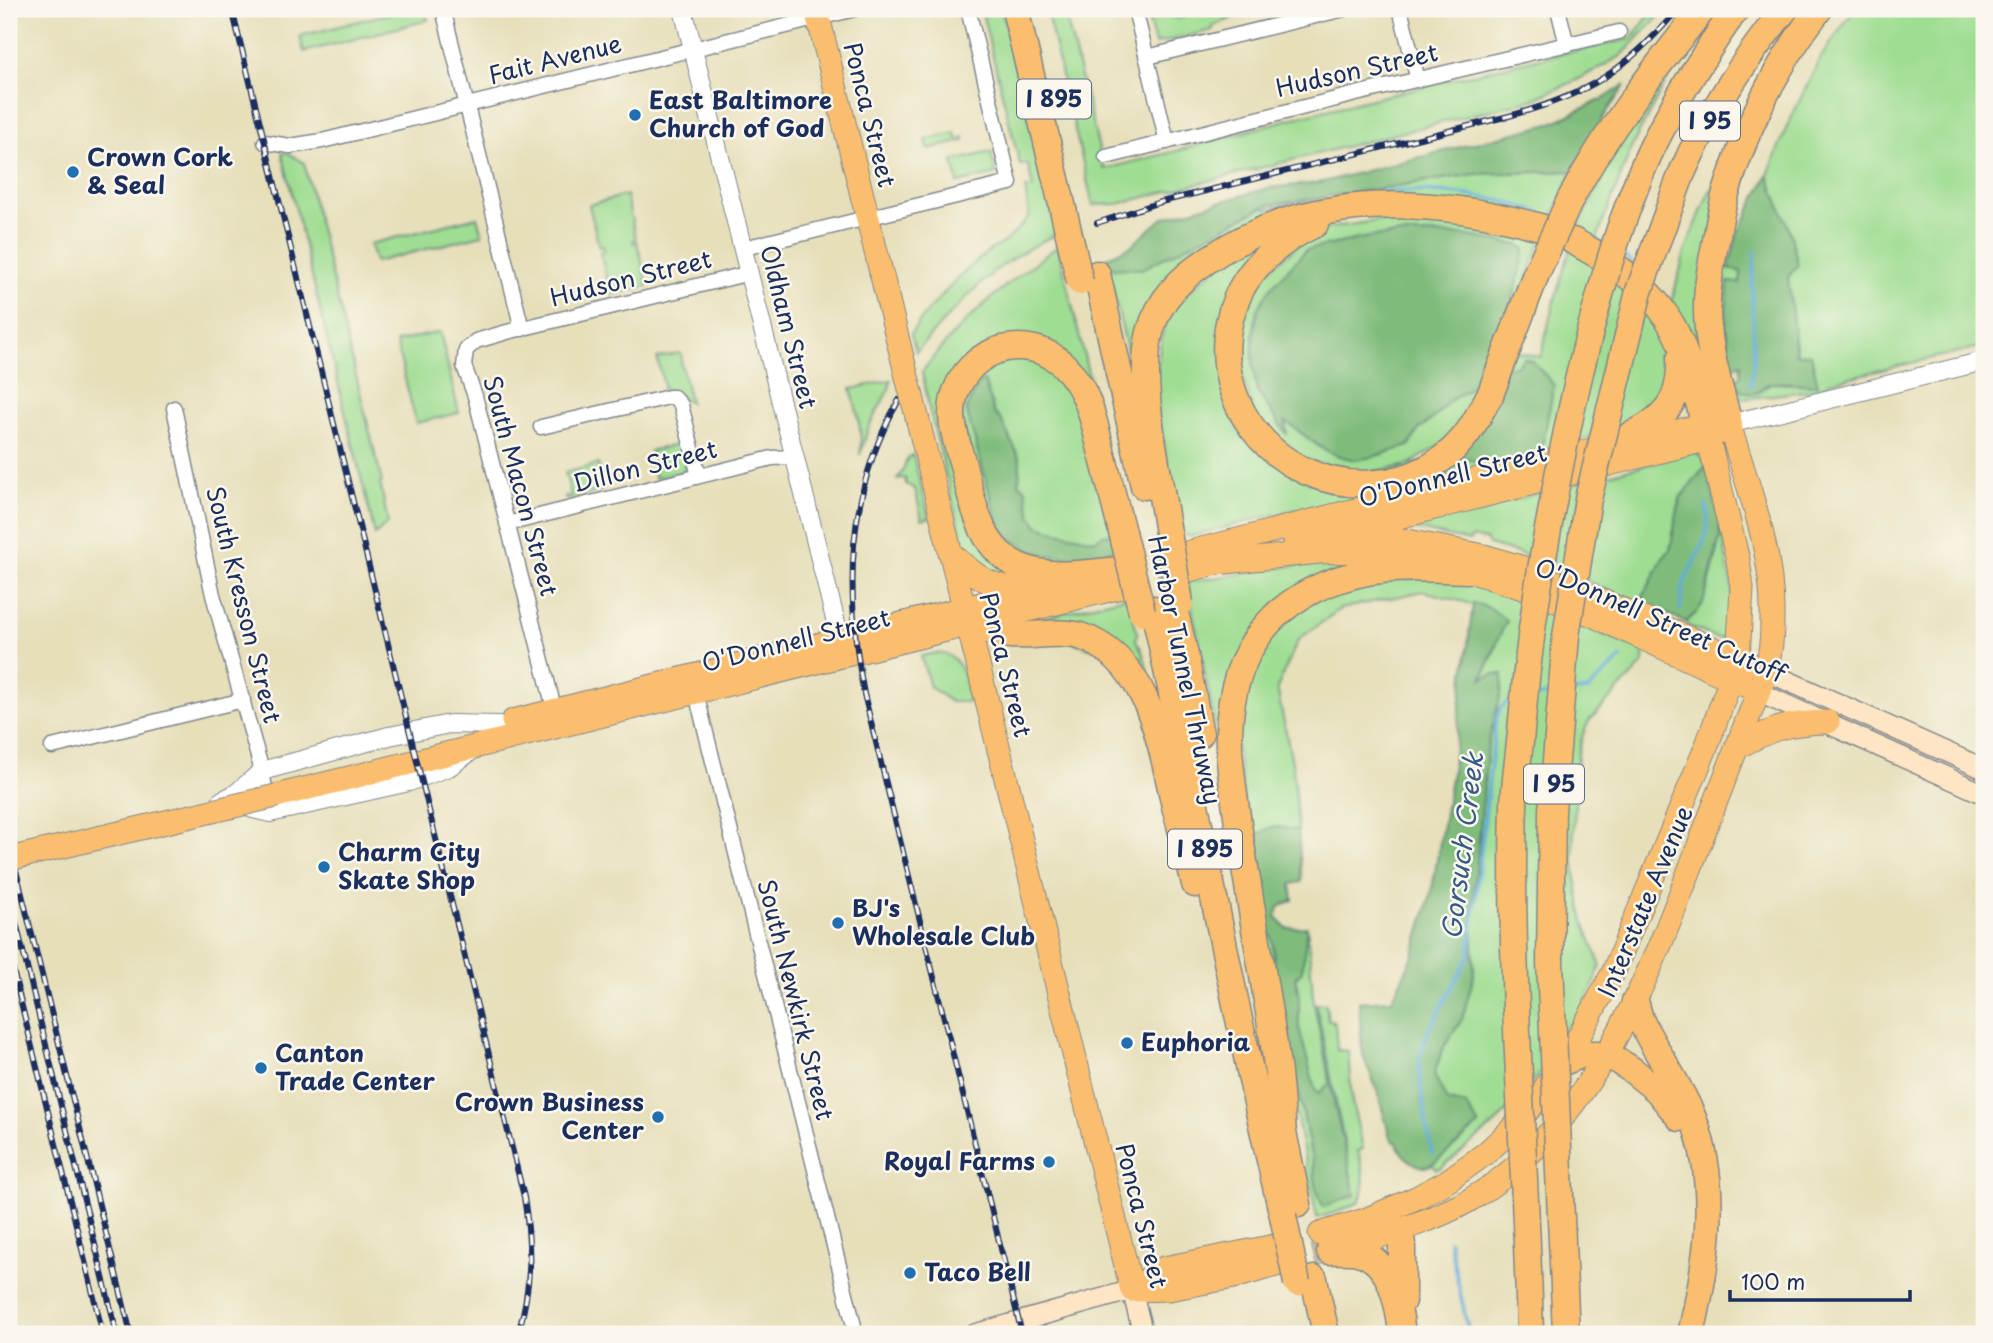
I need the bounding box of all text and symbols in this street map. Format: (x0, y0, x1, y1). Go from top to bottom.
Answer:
street label: Fait Avenue (484, 24, 625, 92)
street label: Hudson Street (1272, 33, 1441, 105)
street label: Ponca Street (836, 38, 906, 191)
road number: I 895 (1017, 80, 1091, 118)
place label: East Baltimore Church of God (649, 81, 832, 145)
road number: I 95 (1680, 102, 1740, 140)
marker: East Baltimore Church of God (627, 107, 643, 123)
place label: Crown Cork & Seal (87, 138, 233, 202)
marker: Crown Cork & Seal (65, 164, 81, 180)
street label: Hudson Street (546, 240, 715, 314)
street label: Oldham Street (752, 241, 828, 412)
street label: South Macon Street (475, 371, 569, 600)
street label: Dillon Street (569, 430, 721, 500)
street label: O'Donnell Street (1354, 433, 1551, 515)
street label: South Kresson Street (198, 482, 292, 727)
street label: Harbor Tunnel Thruway (1140, 532, 1232, 808)
street label: O'Donnell Street Cutoff (1530, 548, 1794, 691)
street label: Ponca Street (972, 588, 1042, 741)
street label: O'Donnell Street (697, 598, 894, 680)
water label: Gorsuch Creek (1431, 749, 1492, 942)
road number: I 95 (1524, 764, 1584, 804)
street label: Interstate Avenue (1588, 800, 1701, 1003)
road number: I 895 (1168, 830, 1242, 869)
place label: Charm City Skate Shop (338, 833, 480, 897)
marker: Charm City Skate Shop (316, 859, 332, 875)
street label: South Newkirk Street (750, 875, 844, 1124)
place label: BJ's Wholesale Club (852, 889, 1035, 953)
marker: BJ's Wholesale Club (830, 915, 846, 931)
place label: Euphoria (1141, 1023, 1251, 1059)
place label: Canton Trade Center (275, 1034, 435, 1098)
marker: Euphoria (1119, 1035, 1135, 1051)
marker: Canton Trade Center (253, 1060, 269, 1076)
place label: Crown Business Center (455, 1083, 645, 1147)
marker: Crown Business Center (650, 1109, 666, 1125)
street label: Ponca Street (1108, 1139, 1178, 1292)
place label: Royal Farms (884, 1142, 1035, 1178)
marker: Royal Farms (1041, 1154, 1057, 1170)
place label: Taco Bell (924, 1253, 1031, 1289)
scale bar (1730, 1259, 1911, 1303)
marker: Taco Bell (902, 1265, 918, 1281)
text: 100 m (1741, 1265, 1805, 1297)

